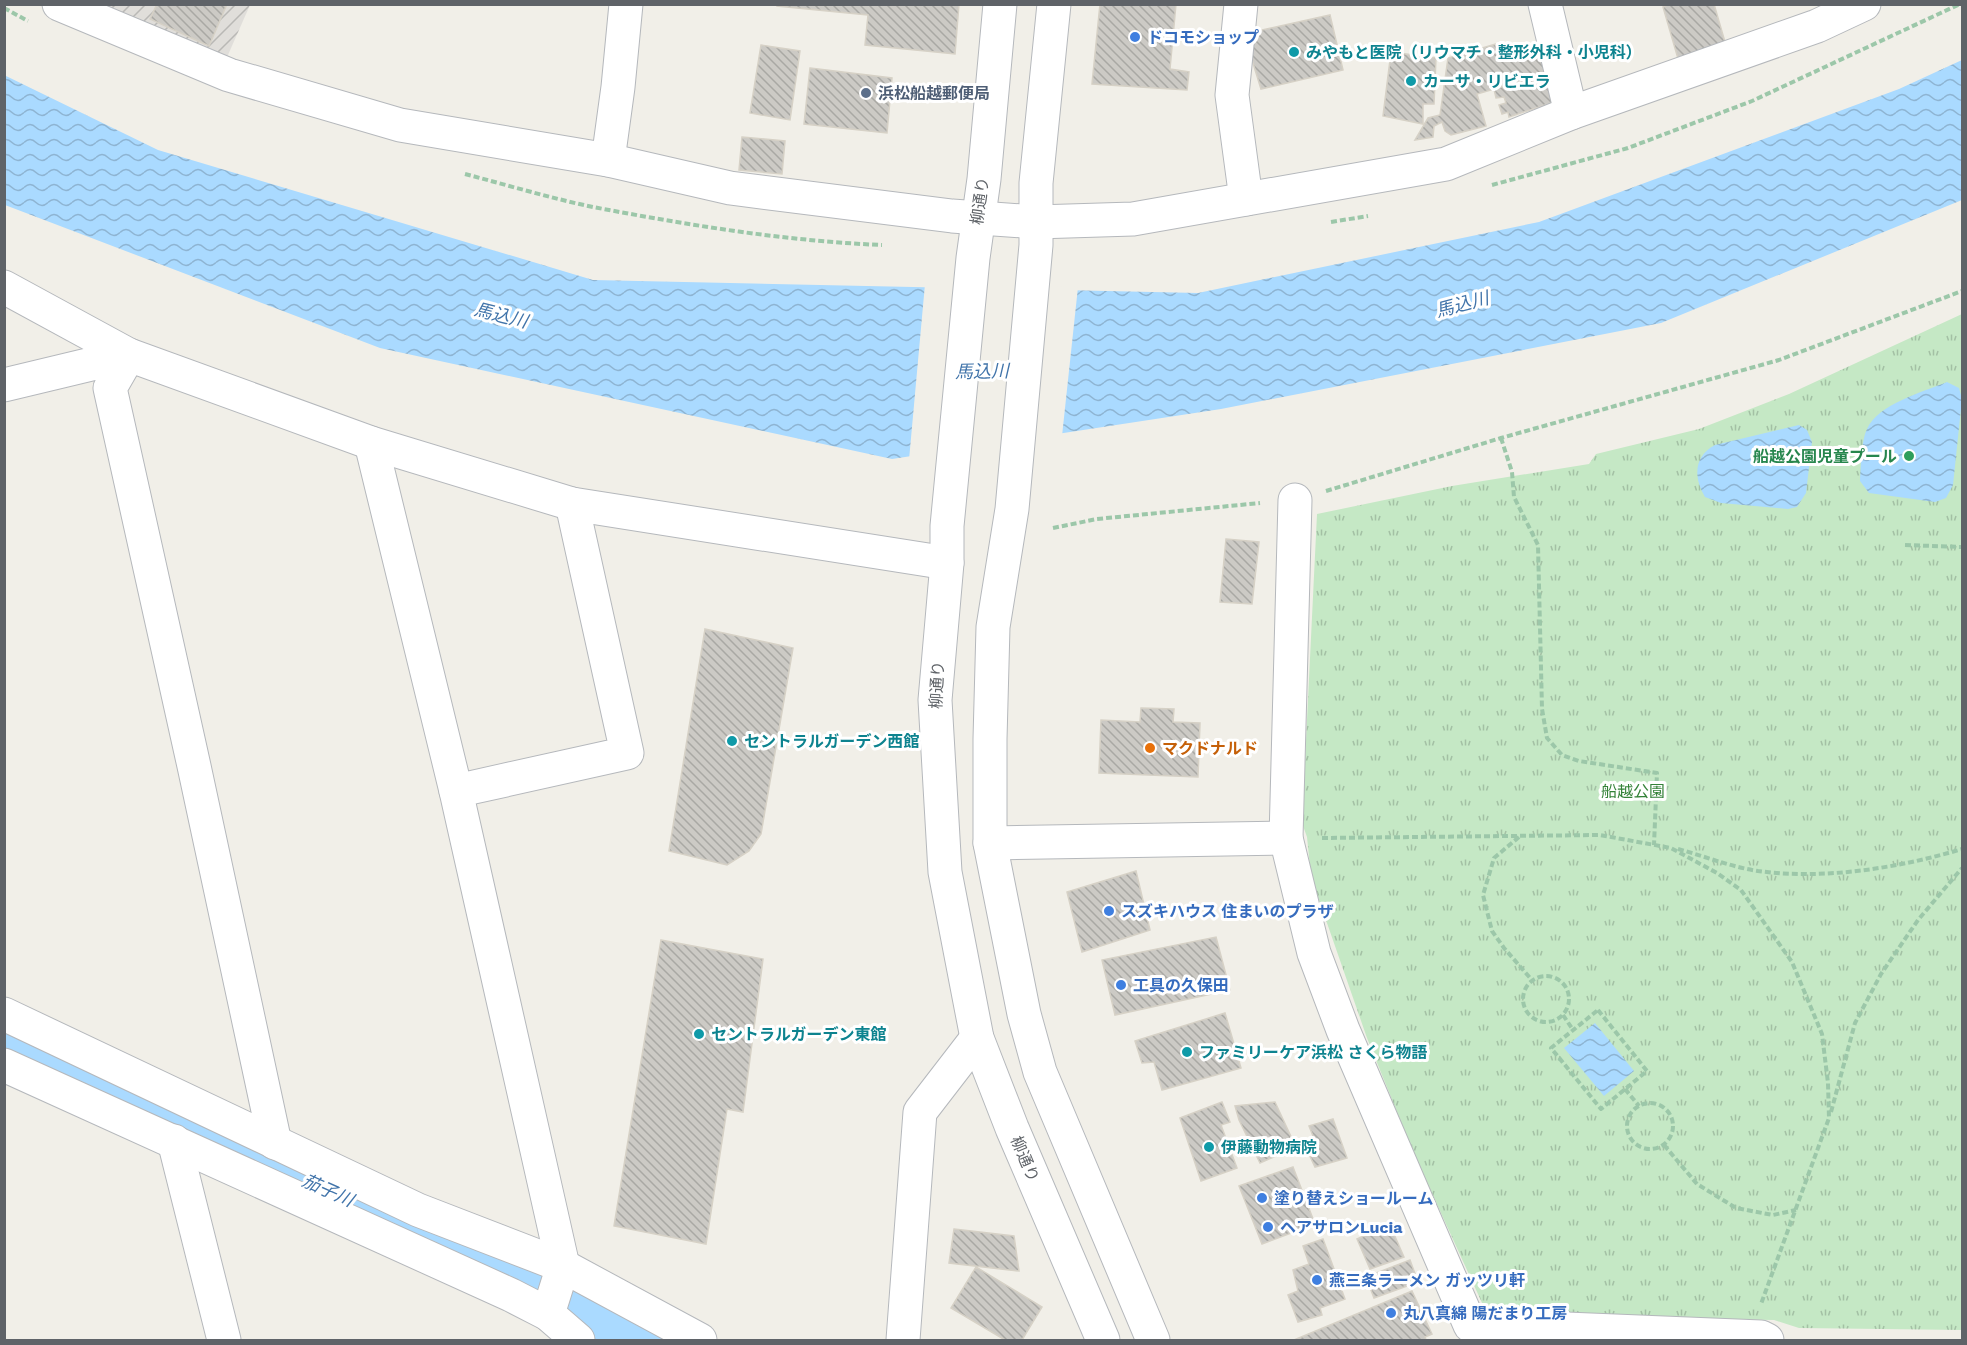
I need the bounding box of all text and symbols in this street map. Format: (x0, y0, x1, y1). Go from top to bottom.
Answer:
place label: ドコモショップ (1147, 28, 1259, 47)
marker: ドコモショップ (1128, 30, 1142, 44)
place label: みやもと医院（リウマチ・整形外科・小児科） (1306, 43, 1642, 62)
marker: みやもと医院（リウマチ・整形外科・小児科） (1287, 45, 1301, 59)
place label: カーサ・リビエラ (1423, 72, 1551, 91)
marker: カーサ・リビエラ (1404, 74, 1418, 88)
place label: 浜松船越郵便局 (878, 84, 990, 103)
marker: 浜松船越郵便局 (859, 86, 873, 100)
street label: 柳通り (967, 176, 993, 226)
water label: 馬込川 (1433, 286, 1493, 321)
water label: 馬込川 (472, 298, 532, 332)
water label: 馬込川 (955, 360, 1011, 382)
place label: 船越公園児童プール (1753, 447, 1897, 466)
marker: 船越公園児童プール (1902, 449, 1916, 463)
street label: 柳通り (926, 661, 948, 709)
place label: セントラルガーデン西館 (744, 732, 920, 751)
marker: セントラルガーデン西館 (725, 734, 739, 748)
place label: マクドナルド (1162, 739, 1258, 758)
marker: マクドナルド (1143, 741, 1157, 755)
park label: 船越公園 (1601, 782, 1665, 801)
place label: スズキハウス 住まいのプラザ (1121, 902, 1334, 921)
marker: スズキハウス 住まいのプラザ (1102, 904, 1116, 918)
place label: 工具の久保田 (1133, 976, 1229, 995)
marker: 工具の久保田 (1114, 978, 1128, 992)
place label: セントラルガーデン東館 (711, 1025, 887, 1044)
marker: セントラルガーデン東館 (692, 1027, 706, 1041)
place label: ファミリーケア浜松 さくら物語 (1199, 1043, 1428, 1062)
marker: ファミリーケア浜松 さくら物語 (1180, 1045, 1194, 1059)
street label: 柳通り (1007, 1133, 1043, 1185)
place label: 伊藤動物病院 (1220, 1138, 1317, 1157)
marker: 伊藤動物病院 (1202, 1140, 1216, 1154)
water label: 茄子川 (299, 1169, 359, 1211)
place label: 塗り替えショールーム (1274, 1189, 1434, 1208)
marker: 塗り替えショールーム (1255, 1191, 1269, 1205)
place label: ヘアサロンLucia (1280, 1218, 1403, 1237)
marker: ヘアサロンLucia (1261, 1220, 1275, 1234)
place label: 燕三条ラーメン ガッツリ軒 (1329, 1271, 1525, 1290)
marker: 燕三条ラーメン ガッツリ軒 (1310, 1273, 1324, 1287)
place label: 丸八真綿 陽だまり工房 (1403, 1304, 1567, 1323)
marker: 丸八真綿 陽だまり工房 (1384, 1306, 1398, 1320)

